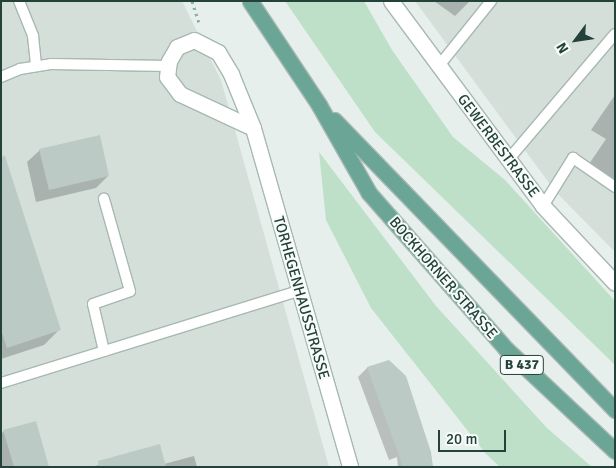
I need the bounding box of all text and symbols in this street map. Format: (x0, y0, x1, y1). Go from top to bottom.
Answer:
north arrow (551, 15, 601, 65)
text: N (553, 39, 573, 57)
street label: GEWERBESTRASSE (453, 91, 543, 201)
street label: BOCKHORNER STRASSE (385, 213, 501, 343)
street label: TORHEGENHAUSSTRASSE (269, 214, 333, 382)
road number: B 437 (500, 354, 544, 376)
scale bar (441, 420, 508, 452)
text: 20 m (446, 430, 477, 448)

